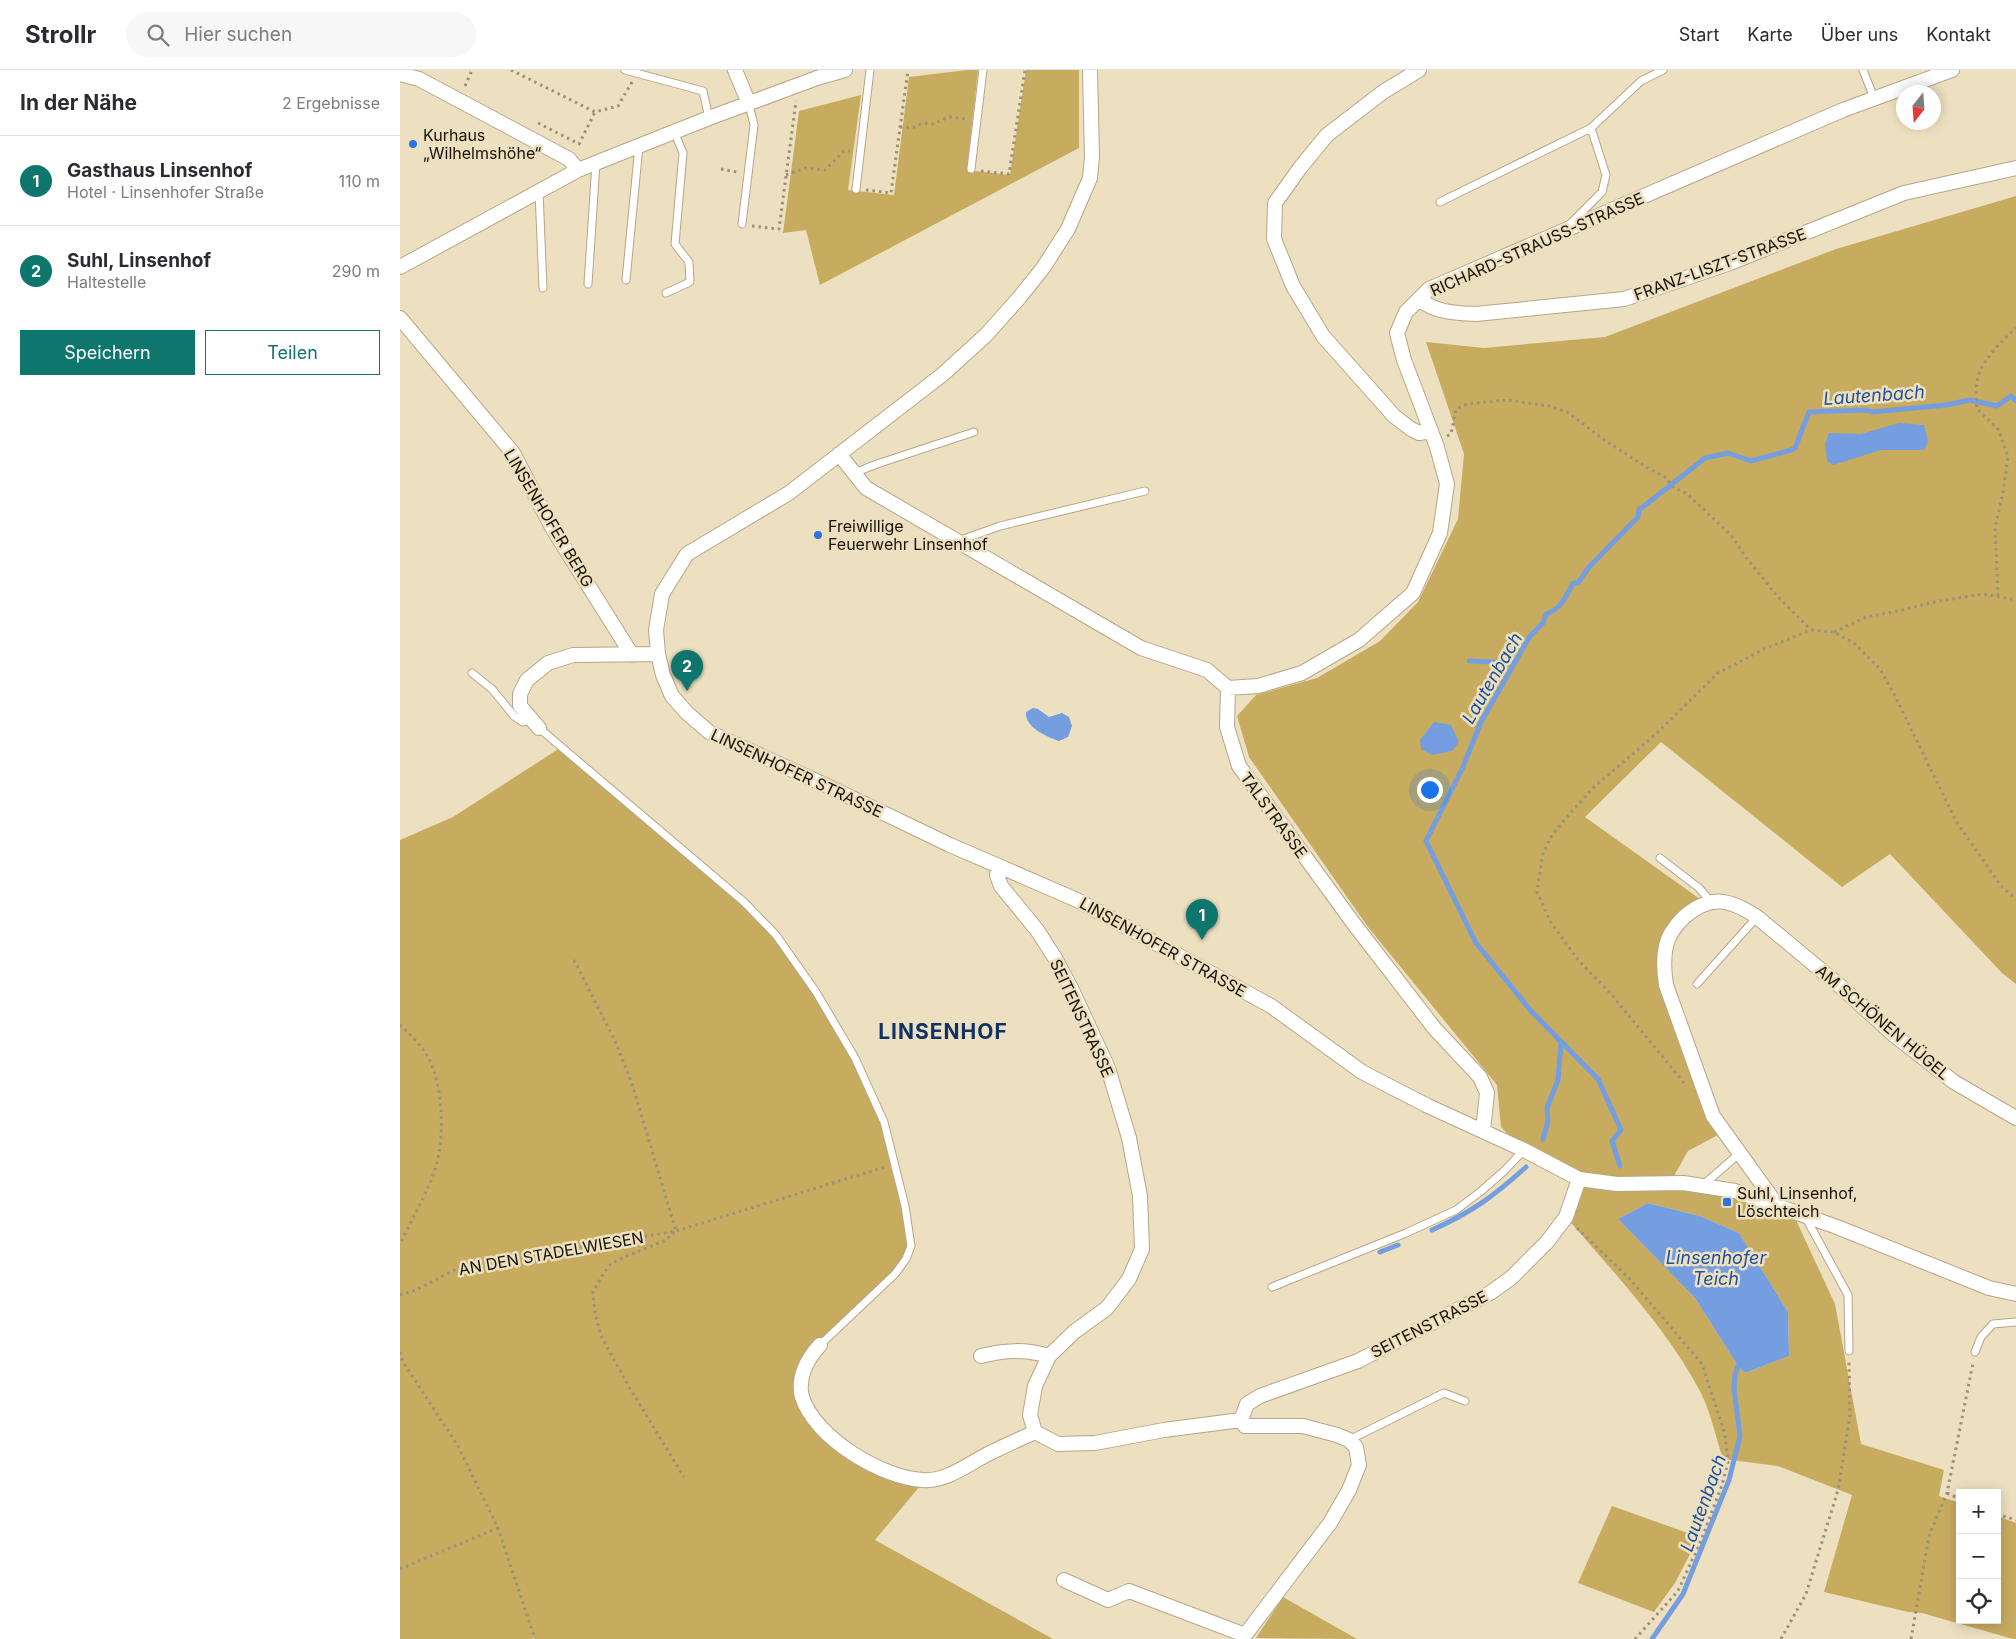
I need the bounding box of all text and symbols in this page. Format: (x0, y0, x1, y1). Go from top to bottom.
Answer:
search box (126, 12, 476, 57)
text: Strollr (25, 20, 96, 49)
icon: search (144, 21, 172, 49)
text: Hier suchen (184, 23, 292, 46)
text: Start (1679, 24, 1719, 45)
text: Karte (1747, 24, 1793, 45)
text: Über uns (1821, 24, 1898, 45)
text: Kontakt (1926, 24, 1991, 45)
north arrow (1896, 85, 1941, 130)
text: In der Nähe (20, 90, 137, 115)
text: 2 Ergebnisse (282, 93, 380, 113)
place label: Kurhaus „Wilhelmshöhe“ (423, 125, 541, 163)
marker: Kurhaus „Wilhelmshöhe“ (407, 138, 419, 150)
text: Gasthaus Linsenhof (67, 159, 252, 182)
text: 1 (33, 171, 39, 191)
text: 110 m (338, 171, 380, 191)
text: Hotel · Linsenhofer Straße (67, 182, 264, 202)
street label: RICHARD-STRAUSS-STRASSE (1427, 188, 1647, 300)
street label: FRANZ-LISZT-STRASSE (1631, 223, 1809, 305)
text: Suhl, Linsenhof (67, 249, 211, 272)
text: 2 (31, 261, 41, 281)
text: 290 m (332, 261, 380, 281)
text: Haltestelle (67, 272, 146, 292)
button: Speichern (20, 330, 195, 375)
button: Teilen (205, 330, 380, 375)
water label: Lautenbach (1823, 381, 1925, 409)
street label: LINSENHOFER BERG (500, 445, 598, 591)
place label: Freiwillige Feuerwehr Linsenhof (828, 516, 988, 554)
marker: Freiwillige Feuerwehr Linsenhof (812, 529, 824, 541)
water label: Lautenbach (1457, 629, 1527, 727)
pin: 2 (671, 650, 703, 691)
street label: LINSENHOFER STRASSE (708, 724, 886, 822)
street label: TALSTRASSE (1236, 768, 1312, 862)
your location (1417, 777, 1443, 803)
street label: LINSENHOFER STRASSE (1076, 893, 1250, 1001)
pin: 1 (1186, 899, 1218, 940)
street label: SEITENSTRASSE (1046, 956, 1118, 1080)
street label: AM SCHÖNEN HÜGEL (1812, 960, 1954, 1084)
district label: LINSENHOF (878, 1019, 1008, 1044)
place label: Suhl, Linsenhof, Löschteich (1737, 1183, 1857, 1221)
marker: Suhl, Linsenhof, Löschteich (1721, 1196, 1733, 1208)
street label: AN DEN STADELWIESEN (457, 1227, 645, 1279)
water label: Linsenhofer Teich (1666, 1247, 1767, 1289)
street label: SEITENSTRASSE (1367, 1286, 1491, 1362)
water label: Lautenbach (1676, 1452, 1730, 1554)
map controls (1956, 1489, 2001, 1624)
button: + (1956, 1489, 2001, 1534)
button: − (1956, 1534, 2001, 1579)
button: locate (1956, 1579, 2001, 1624)

